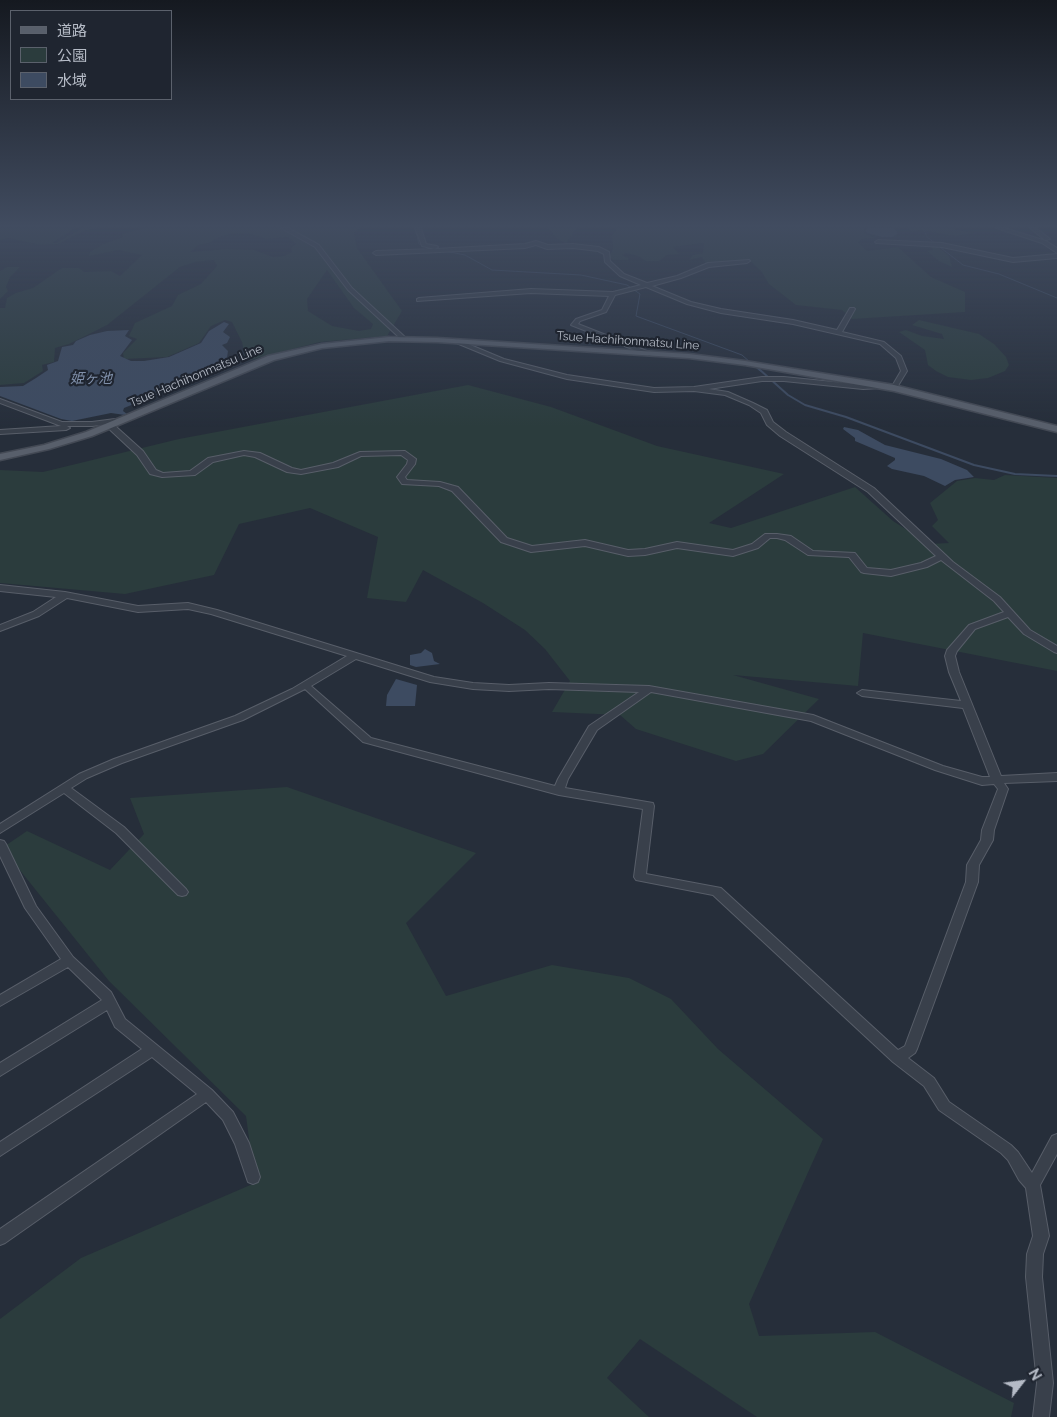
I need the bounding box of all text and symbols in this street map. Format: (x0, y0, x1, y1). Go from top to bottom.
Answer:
legend (10, 10, 172, 100)
text: 道路 (57, 22, 87, 40)
text: 公園 (57, 47, 87, 65)
text: 水域 (57, 72, 87, 90)
street label: Tsue Hachihonmatsu Line (556, 329, 700, 353)
street label: Tsue Hachihonmatsu Line (127, 341, 265, 411)
water label: 姫ヶ池 (70, 371, 112, 387)
north arrow (997, 1357, 1047, 1407)
text: N (1025, 1366, 1045, 1383)

